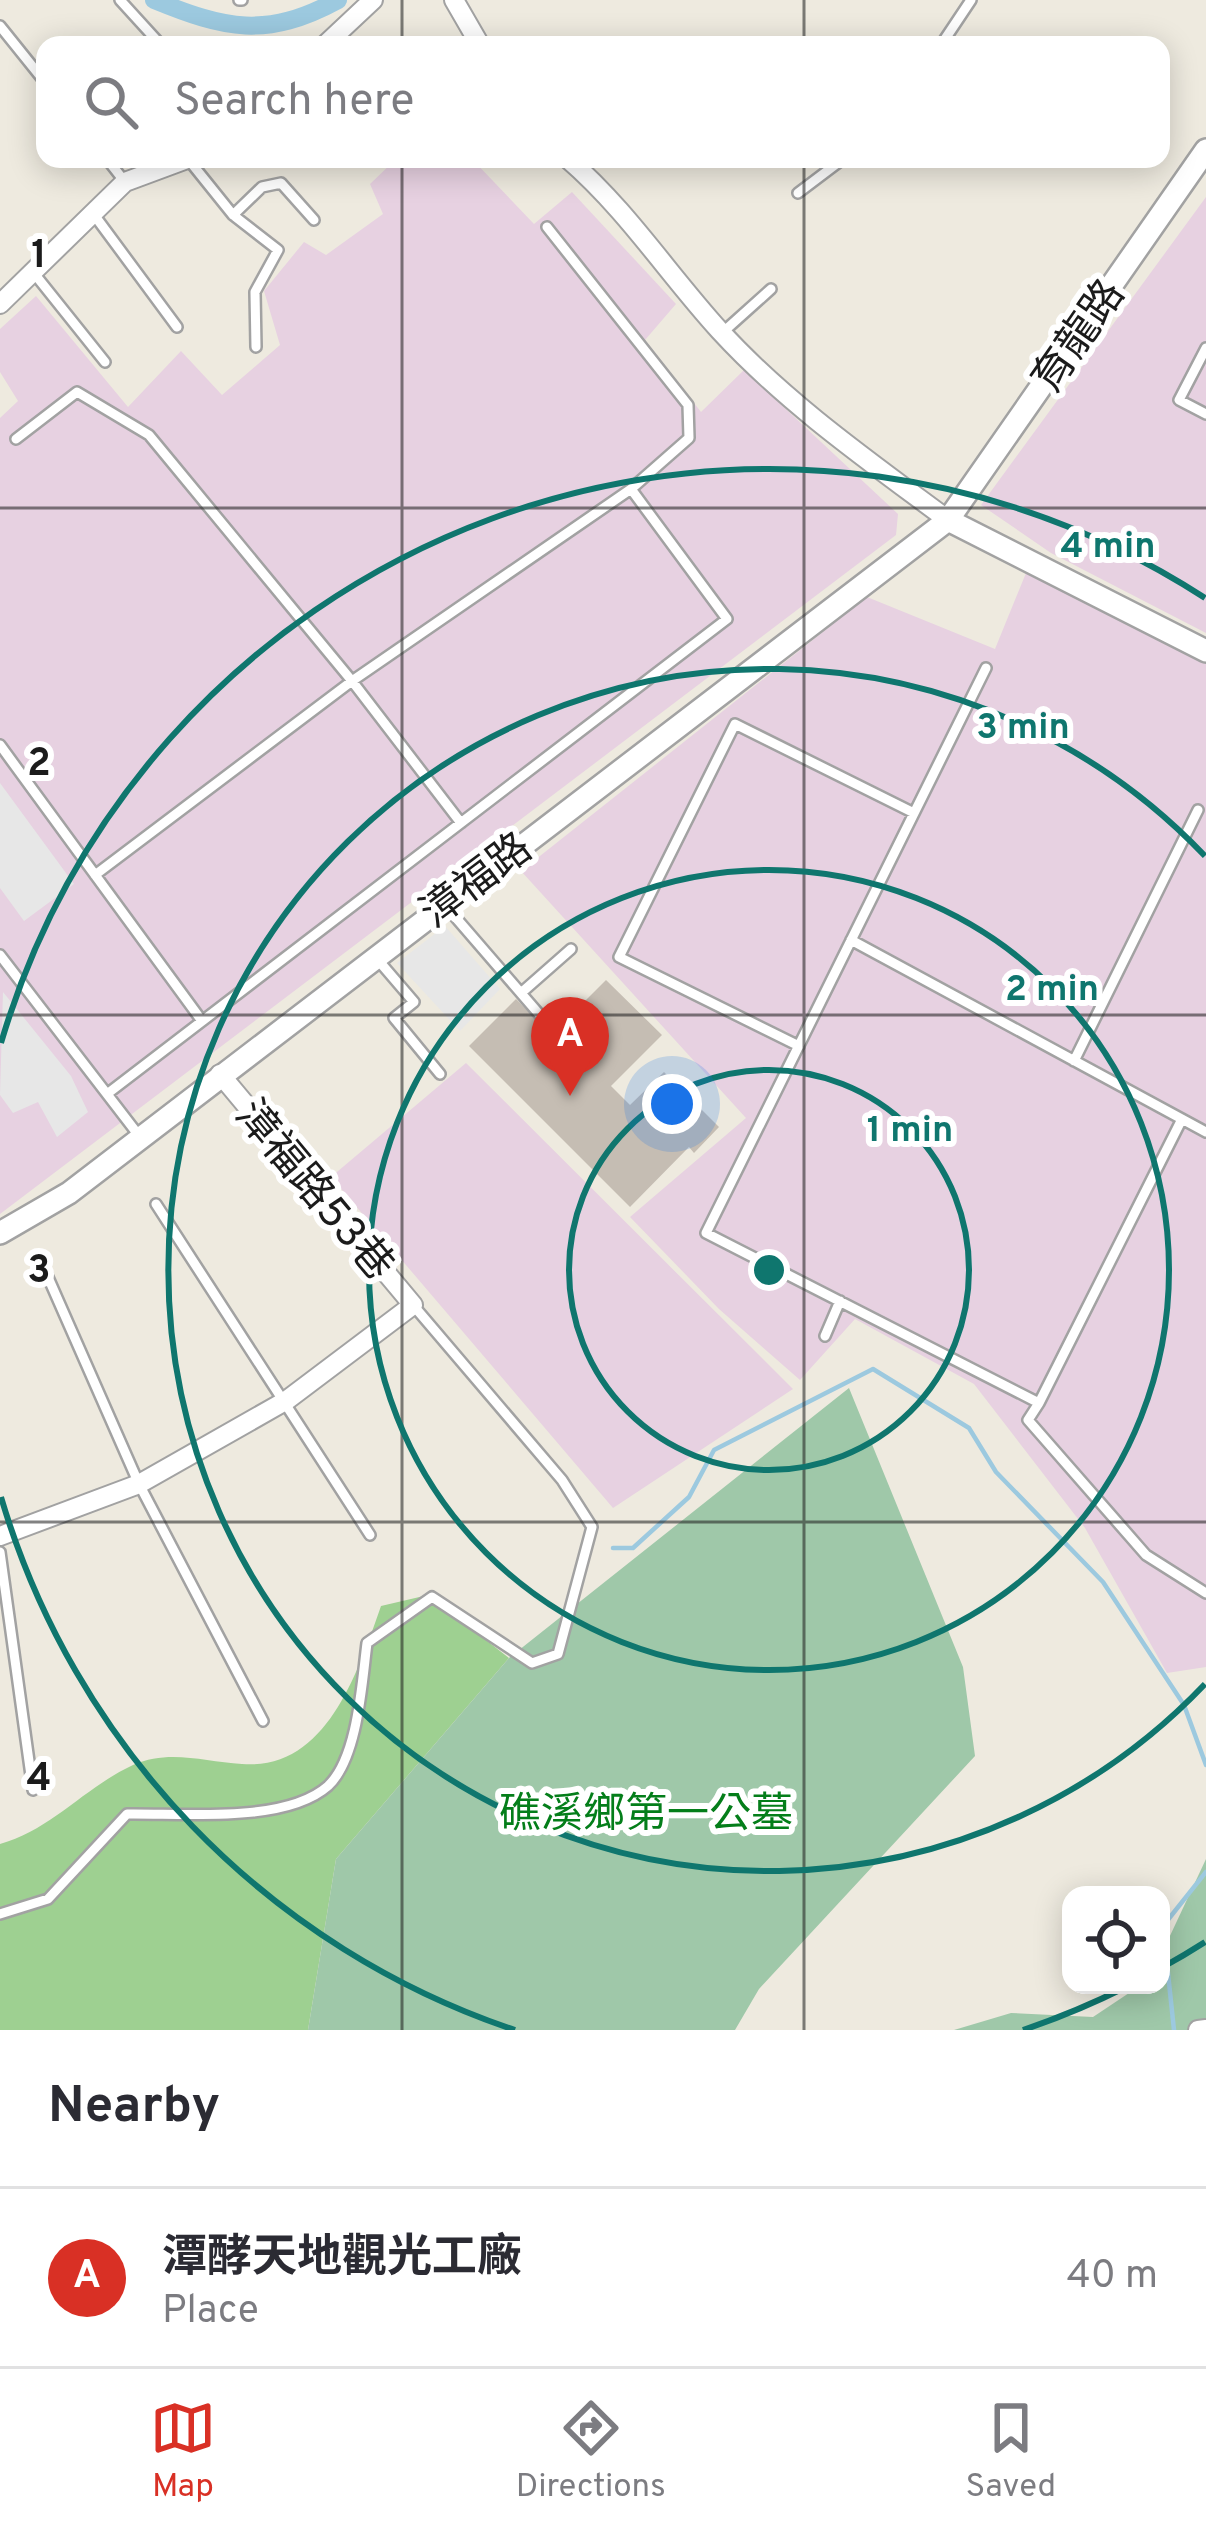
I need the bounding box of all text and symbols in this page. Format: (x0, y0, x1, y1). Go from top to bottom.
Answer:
search box (36, 36, 1170, 168)
icon: search (78, 69, 144, 135)
text: Search here (174, 74, 414, 131)
text: 1 (31, 233, 47, 282)
street label: 育龍路 (1023, 271, 1139, 404)
text: 4 min (1060, 525, 1156, 571)
text: 3 min (976, 706, 1070, 752)
text: 2 (27, 741, 51, 790)
street label: 漳福路 (411, 824, 544, 942)
text: 2 min (1005, 968, 1099, 1014)
pin: A (531, 997, 609, 1096)
your location (642, 1074, 702, 1134)
street label: 漳福路53巷 (222, 1091, 403, 1293)
text: 1 min (867, 1109, 953, 1155)
text: 3 (27, 1248, 51, 1297)
centre of rings (748, 1249, 790, 1291)
text: 4 (26, 1756, 52, 1805)
park label: 礁溪鄉第一公墓 (499, 1790, 793, 1843)
map controls (1062, 1886, 1170, 1994)
button: locate (1062, 1886, 1170, 1994)
text: Nearby (48, 2076, 220, 2141)
text: 潭酵天地觀光工廠 (162, 2231, 522, 2288)
text: A (73, 2253, 101, 2302)
text: 40 m (1067, 2253, 1158, 2302)
text: Place (162, 2288, 259, 2337)
tab: Map (150, 2395, 216, 2509)
tab: Directions (516, 2395, 666, 2509)
tab: Saved (965, 2395, 1056, 2509)

